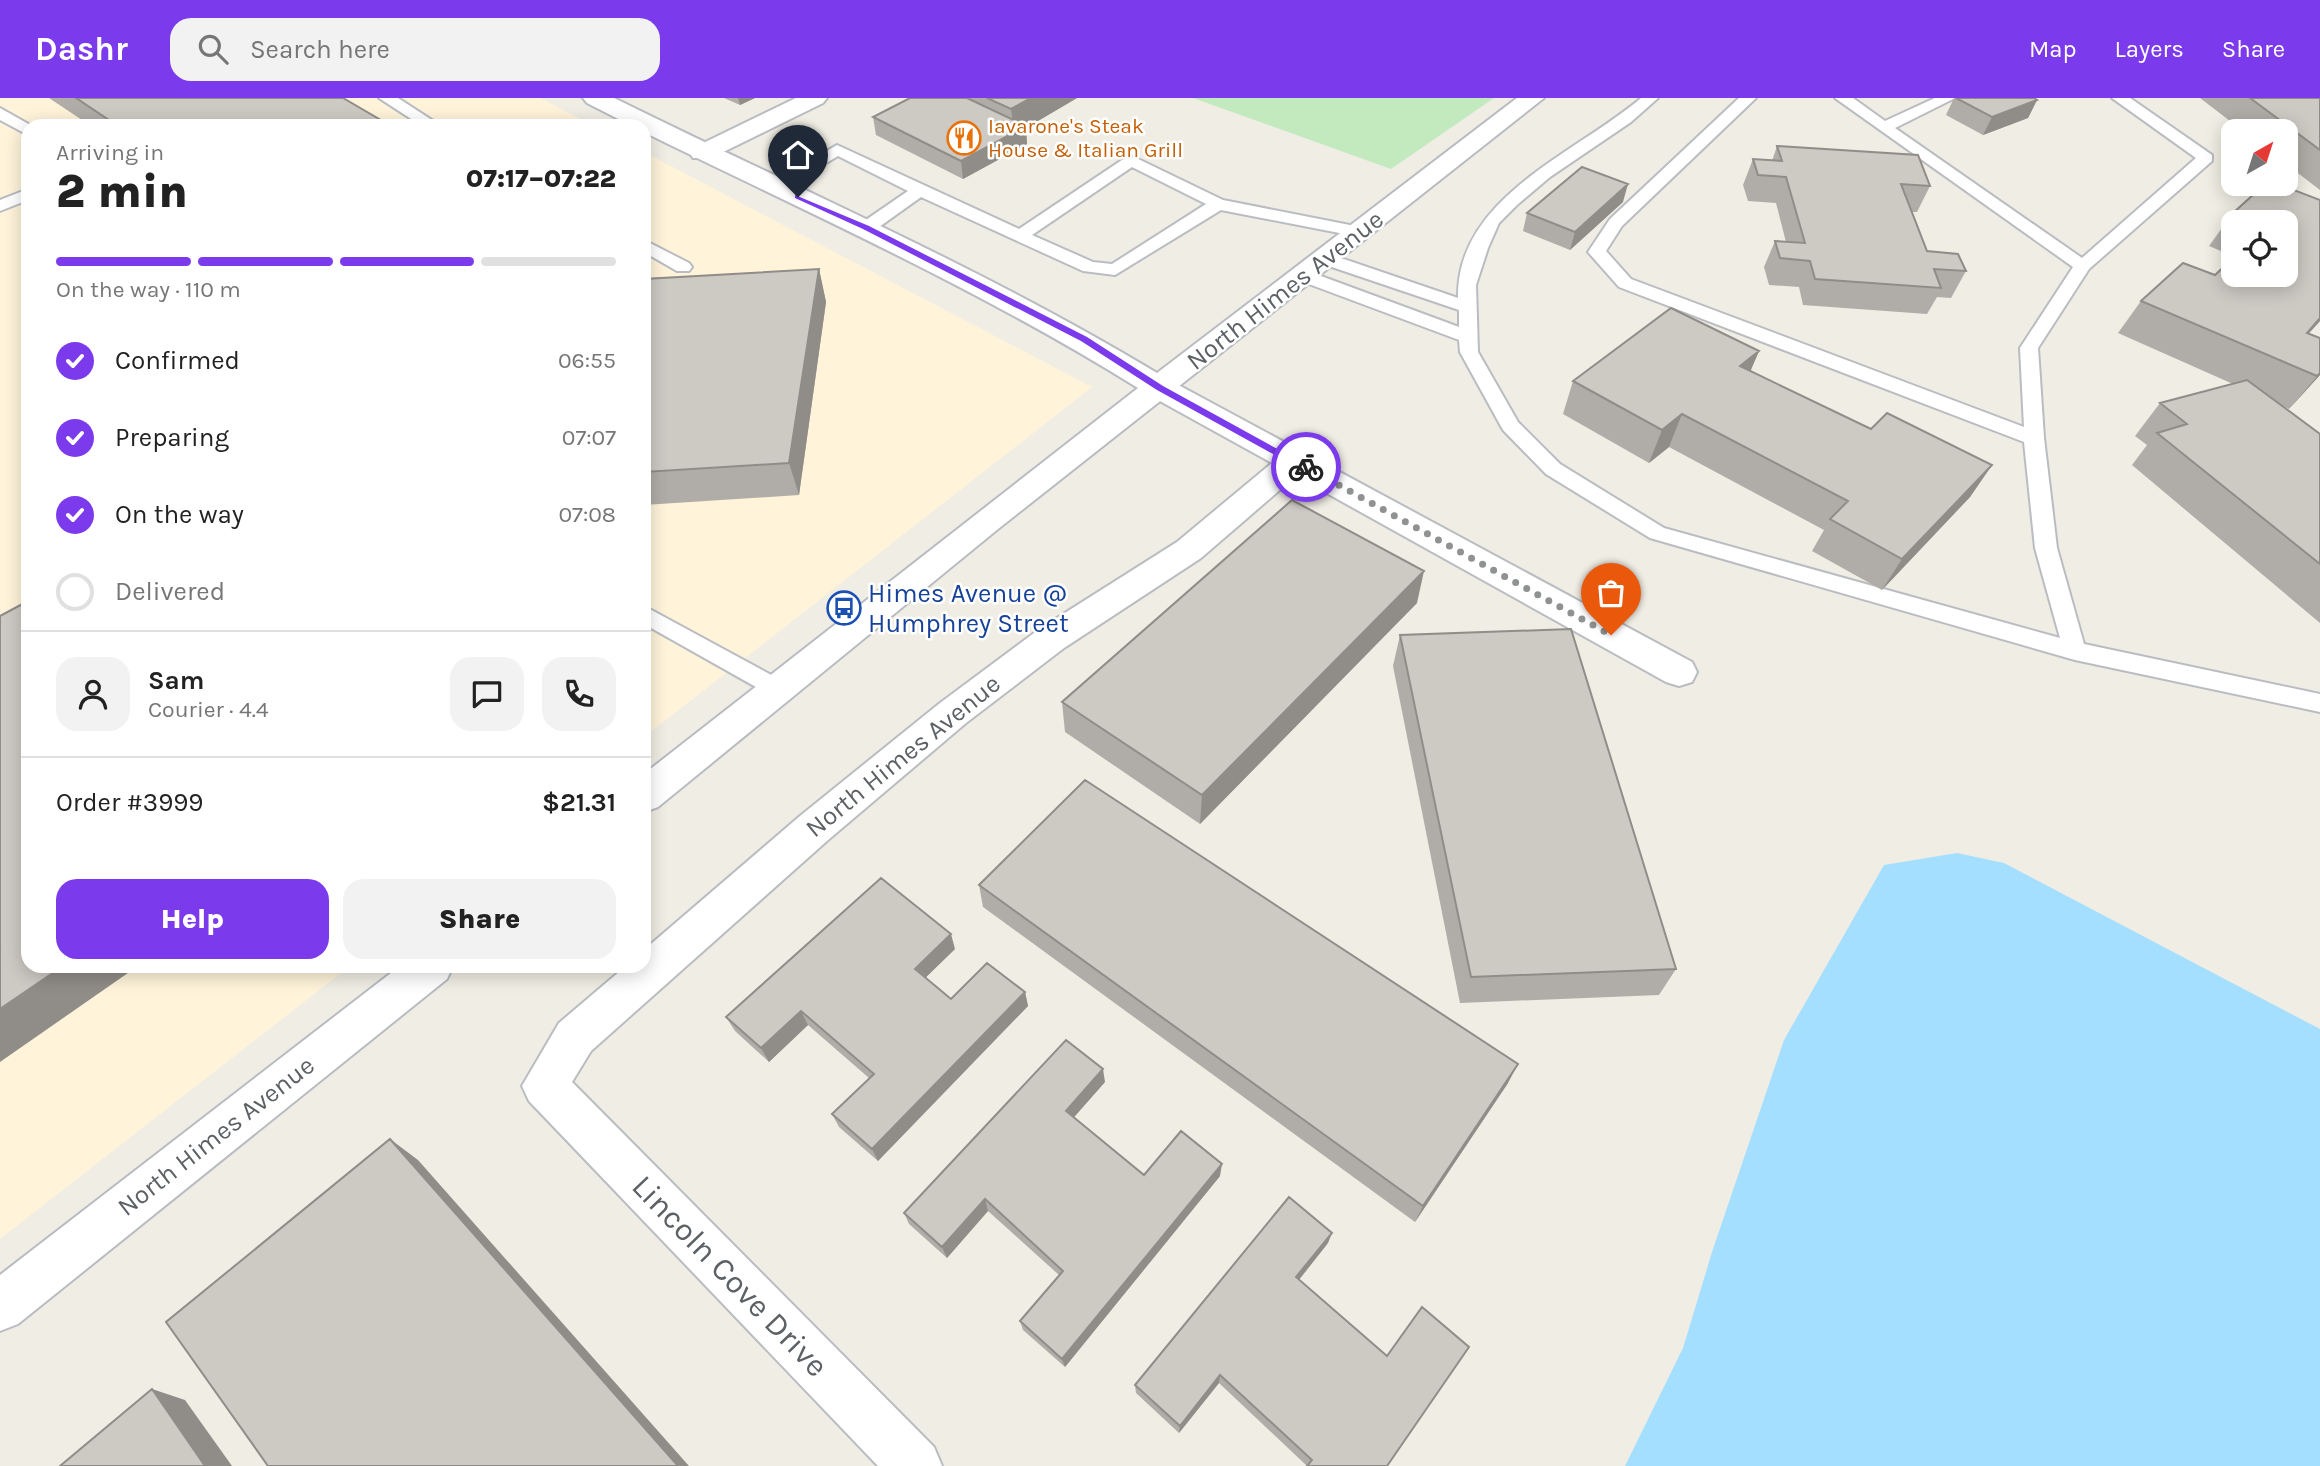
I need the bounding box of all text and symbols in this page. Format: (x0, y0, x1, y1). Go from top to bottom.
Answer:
search box (170, 18, 660, 81)
text: Dashr (35, 30, 128, 68)
icon: search (194, 30, 232, 68)
text: Search here (250, 34, 390, 65)
text: Map (2029, 35, 2077, 63)
text: Layers (2115, 35, 2184, 63)
text: Share (2222, 35, 2285, 63)
place label: Iavarone's Steak House & Italian Grill (988, 114, 1183, 162)
restaurant icon: Iavarone's Steak House & Italian Grill (945, 119, 983, 157)
north arrow (2221, 119, 2298, 196)
map controls (2221, 119, 2298, 287)
pin (768, 125, 828, 197)
icon: home (779, 136, 817, 174)
text: Arriving in (56, 139, 164, 166)
text: 07:17–07:22 (466, 163, 616, 194)
text: 2 min (56, 165, 188, 219)
street label: North Himes Avenue (1180, 204, 1390, 376)
button: locate (2221, 210, 2298, 287)
text: On the way · 110 m (56, 276, 241, 303)
icon: check (56, 342, 94, 380)
text: Confirmed (115, 345, 240, 376)
text: 06:55 (558, 347, 616, 374)
icon: check (56, 419, 94, 457)
text: Preparing (115, 422, 229, 453)
text: 07:07 (562, 424, 616, 451)
courier (1271, 432, 1341, 502)
icon: bike (1287, 448, 1325, 486)
icon: check (56, 496, 94, 534)
text: On the way (115, 499, 244, 530)
text: 07:08 (558, 501, 616, 528)
pin (1581, 563, 1641, 635)
icon: bag (1592, 574, 1630, 612)
text: Delivered (115, 576, 225, 607)
place label: Himes Avenue @ Humphrey Street (868, 578, 1069, 639)
bus stop icon: Himes Avenue @ Humphrey Street (825, 589, 863, 627)
button: person (56, 657, 130, 731)
button: chat (450, 657, 524, 731)
button: phone (542, 657, 616, 731)
text: Sam (148, 665, 204, 696)
street label: North Himes Avenue (800, 668, 1006, 844)
text: Courier · 4.4 (148, 696, 269, 723)
text: Order #3999 (56, 787, 203, 818)
text: $21.31 (542, 787, 616, 818)
button: Help (56, 879, 329, 959)
button: Share (343, 879, 616, 959)
street label: North Himes Avenue (111, 1050, 321, 1222)
street label: Lincoln Cove Drive (624, 1168, 836, 1384)

